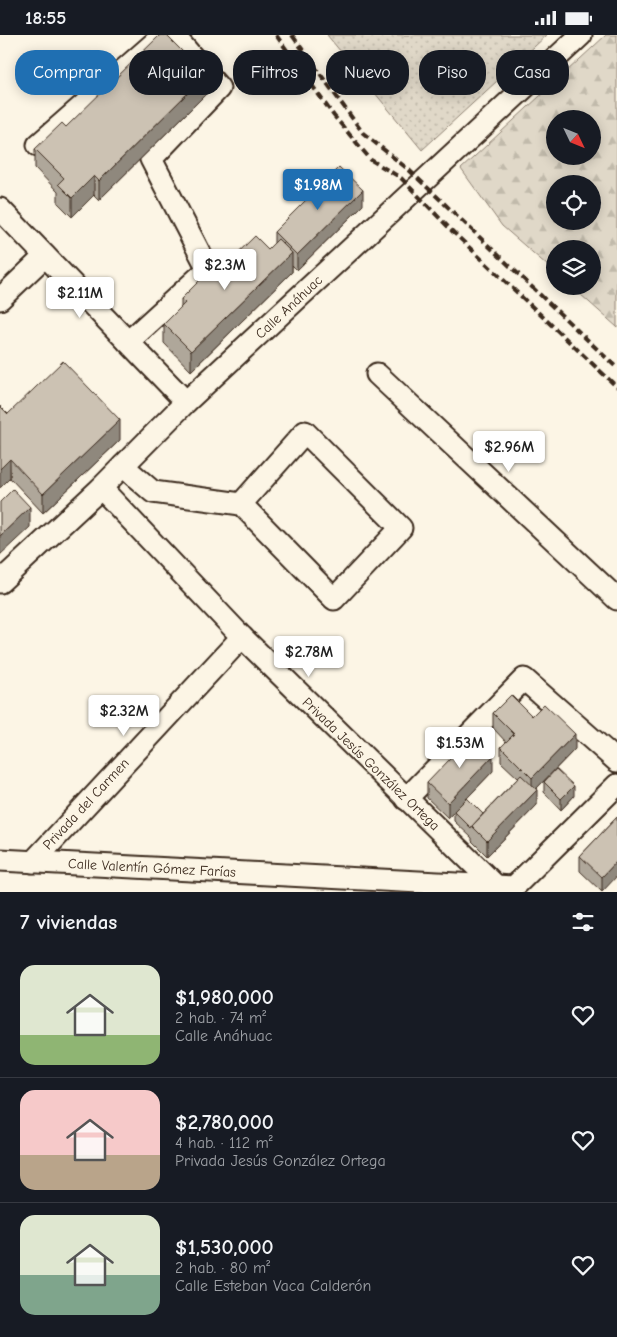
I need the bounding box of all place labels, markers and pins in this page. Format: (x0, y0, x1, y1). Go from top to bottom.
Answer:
pin: $1.98M (277, 169, 359, 211)
pin: $2.3M (190, 249, 260, 291)
pin: $2.11M (39, 277, 121, 319)
pin: $2.96M (468, 431, 550, 473)
pin: $2.78M (268, 635, 350, 678)
pin: $2.32M (83, 695, 165, 737)
pin: $1.53M (419, 727, 501, 769)

